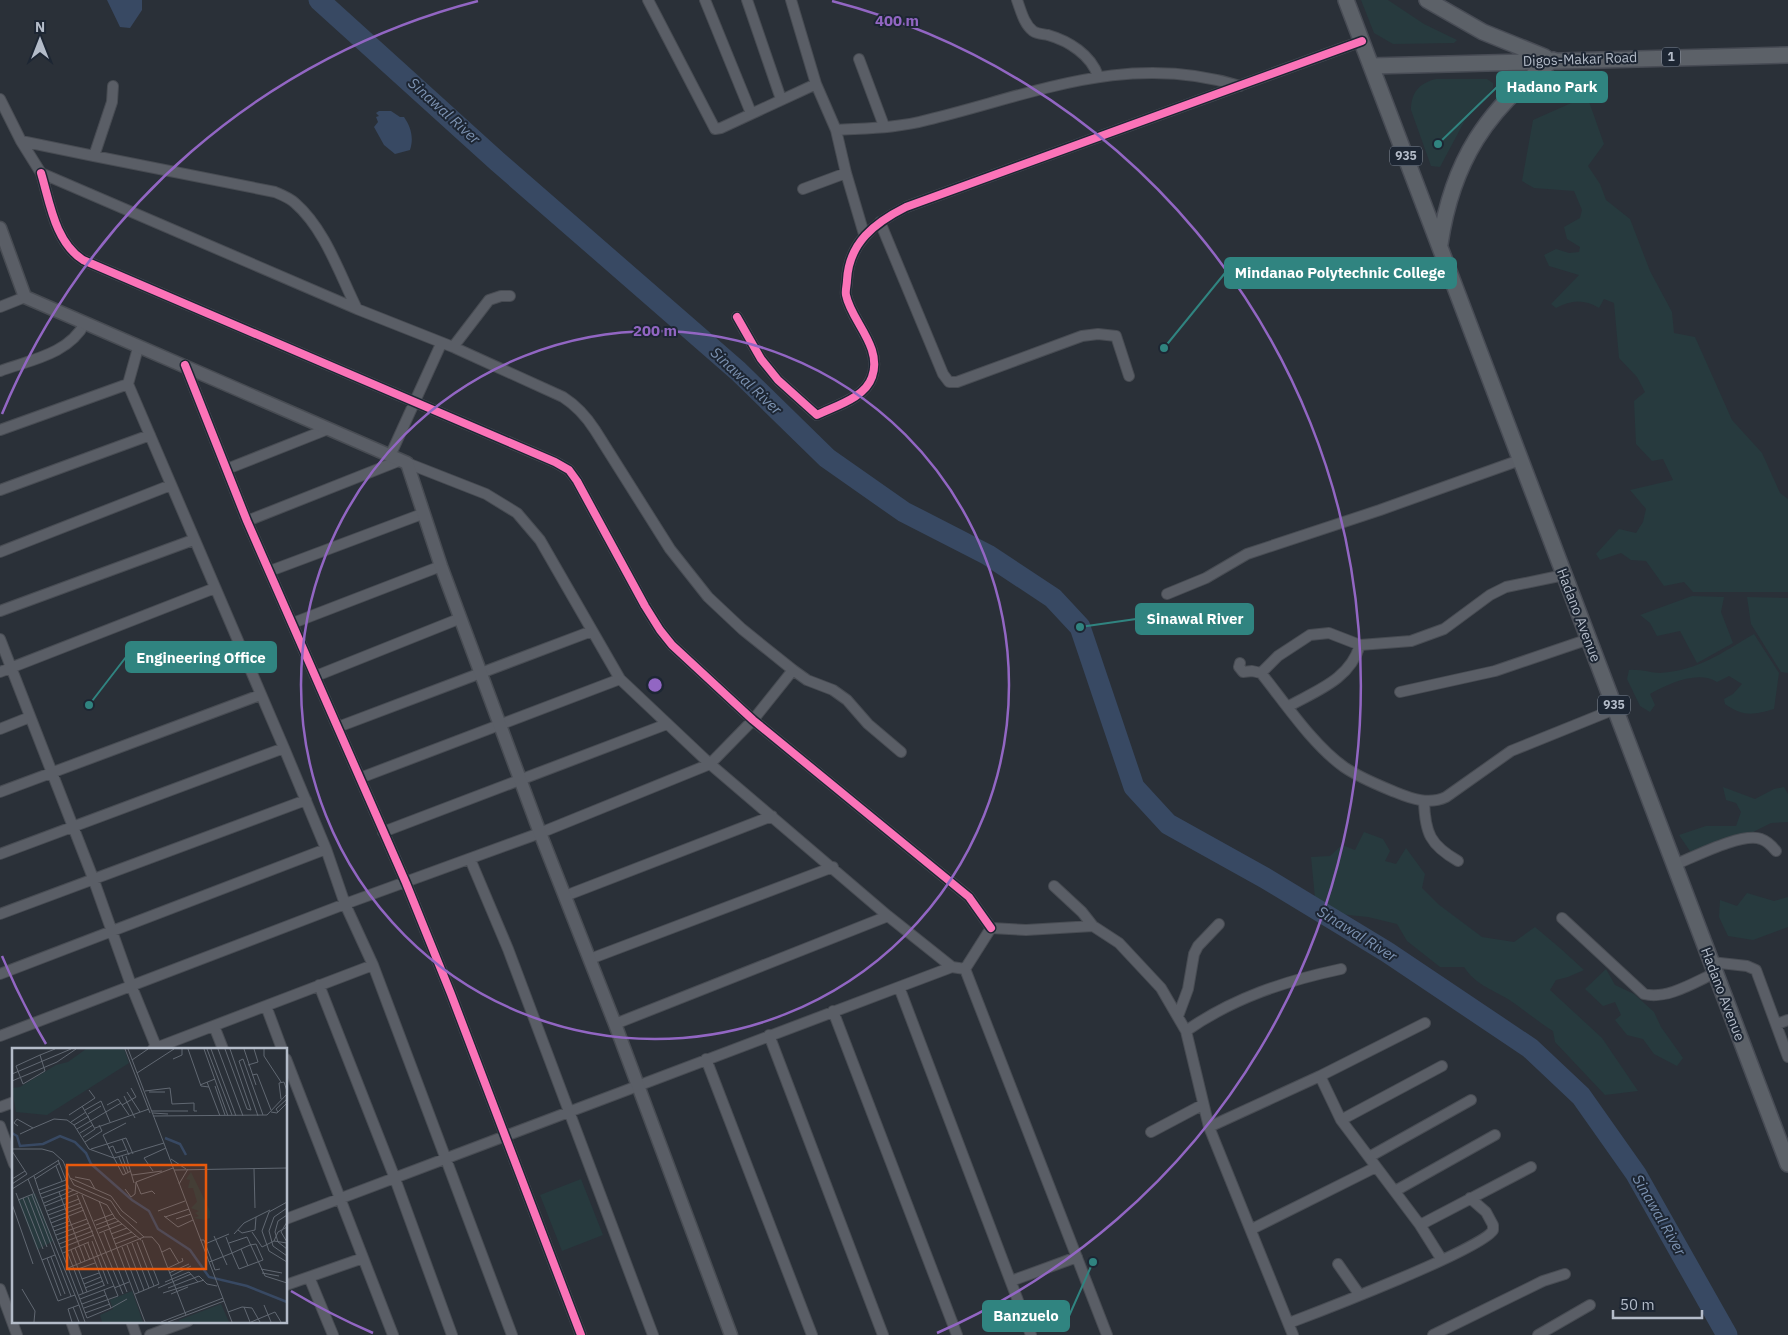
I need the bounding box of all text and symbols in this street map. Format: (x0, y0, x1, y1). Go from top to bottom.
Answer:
text: 400 m (875, 11, 919, 30)
north arrow (15, 15, 65, 65)
text: N (35, 18, 45, 36)
street label: Digos-Makar Road (1522, 48, 1638, 70)
road number: 1 (1662, 48, 1680, 66)
callout: Hadano Park (1497, 72, 1607, 102)
water label: Sinawal River (404, 73, 485, 148)
text: Hadano Park (1507, 77, 1598, 96)
road number: 935 (1390, 146, 1422, 166)
callout: Mindanao Polytechnic College (1225, 258, 1456, 288)
text: Mindanao Polytechnic College (1235, 263, 1445, 282)
text: 200 m (633, 321, 677, 340)
water label: Sinawal River (707, 343, 786, 419)
street label: Hadano Avenue (1553, 566, 1605, 665)
callout: Sinawal River (1136, 604, 1253, 634)
text: Sinawal River (1147, 609, 1243, 628)
callout: Engineering Office (126, 642, 276, 672)
text: Engineering Office (136, 648, 266, 667)
centre of rings (646, 676, 664, 694)
road number: 935 (1598, 696, 1630, 714)
water label: Sinawal River (1314, 902, 1401, 966)
street label: Hadano Avenue (1697, 945, 1749, 1044)
inset map (12, 1048, 288, 1322)
water label: Sinawal River (1629, 1171, 1691, 1259)
scale bar (1613, 1288, 1702, 1320)
text: 50 m (1620, 1295, 1655, 1314)
callout: Banzuelo (983, 1301, 1069, 1331)
text: Banzuelo (993, 1306, 1059, 1325)

